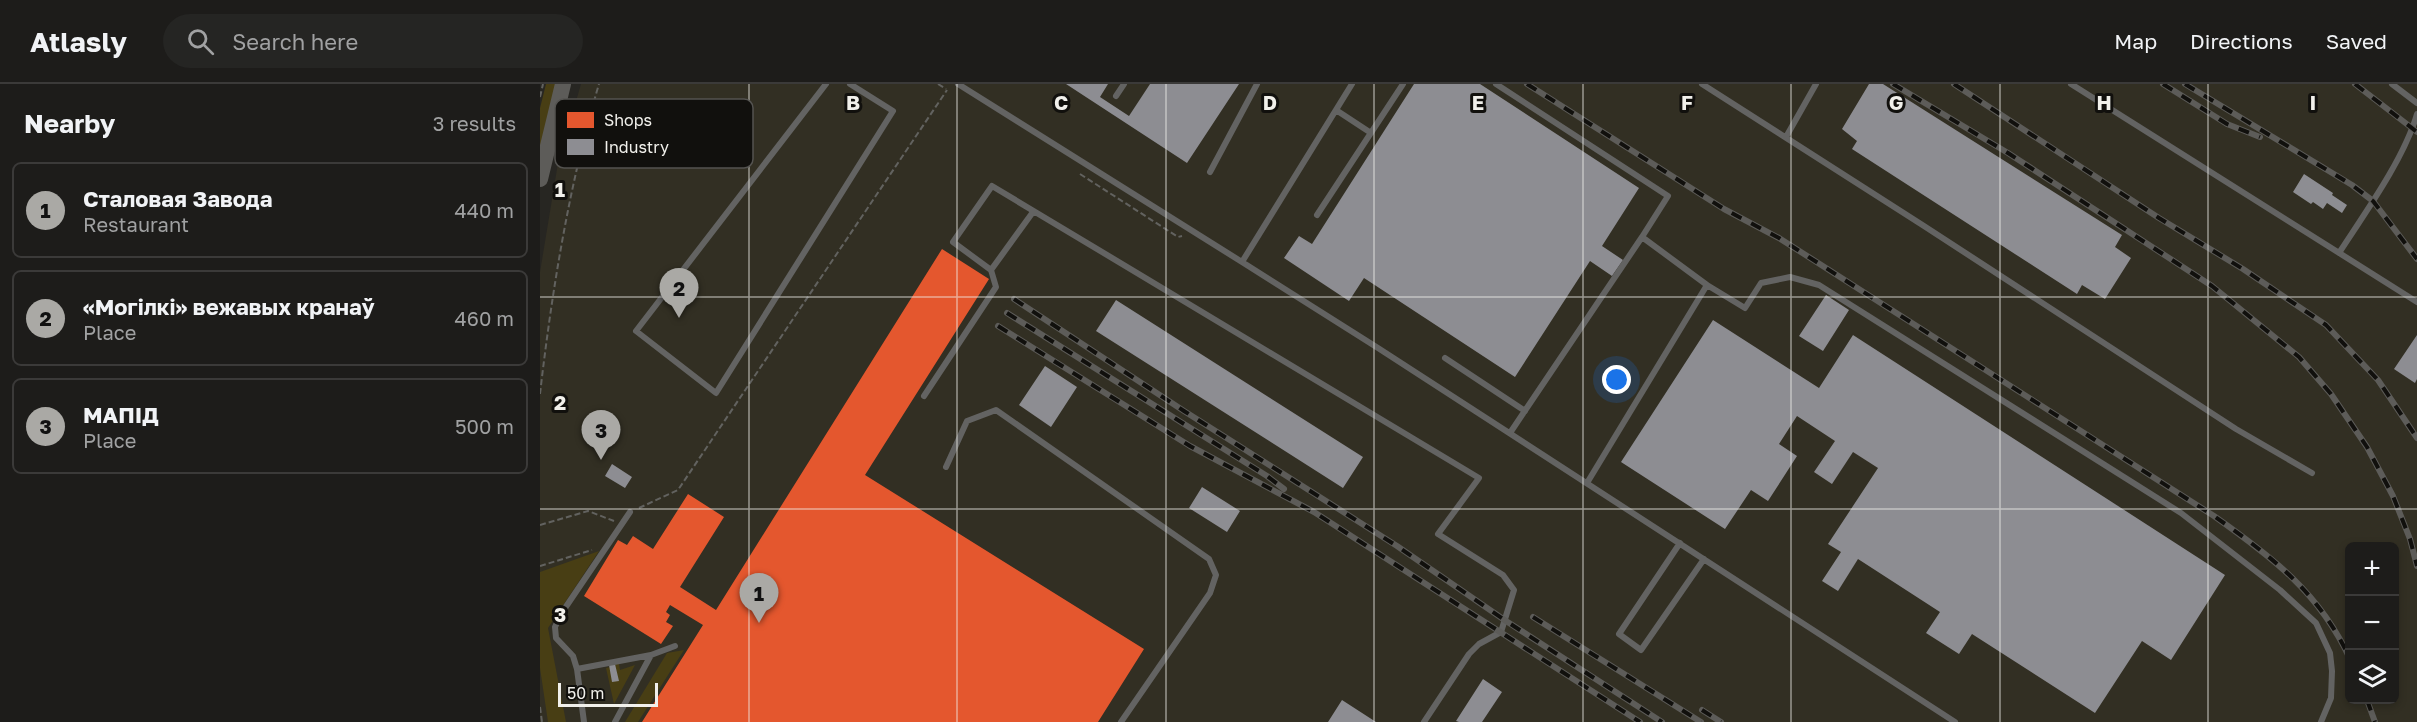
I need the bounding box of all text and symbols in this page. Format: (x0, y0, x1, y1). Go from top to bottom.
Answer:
search box (163, 14, 583, 68)
text: Atlasly (30, 25, 127, 58)
icon: search (184, 25, 217, 58)
text: Search here (232, 28, 358, 55)
text: Map (2114, 28, 2157, 54)
text: Directions (2190, 28, 2293, 54)
text: Saved (2326, 28, 2387, 54)
text: B (846, 90, 860, 114)
text: C (1054, 90, 1068, 114)
text: D (1263, 90, 1277, 114)
text: E (1472, 90, 1484, 114)
text: F (1681, 90, 1693, 114)
text: G (1889, 90, 1903, 114)
text: H (2096, 90, 2112, 114)
text: I (2310, 90, 2316, 114)
legend (555, 99, 753, 168)
text: Nearby (24, 108, 115, 139)
text: Shops (604, 110, 652, 130)
text: 3 results (433, 111, 516, 135)
text: Industry (604, 137, 669, 157)
text: 1 (555, 177, 565, 201)
text: Сталовая Завода (83, 185, 272, 212)
text: 1 (40, 198, 51, 222)
text: 440 m (455, 198, 514, 222)
text: Restaurant (83, 212, 189, 236)
pin: 2 (660, 268, 698, 318)
text: «Могілкі» вежавых кранаў (83, 293, 375, 320)
text: 2 (39, 306, 52, 330)
text: 460 m (455, 306, 514, 330)
text: Place (83, 320, 136, 344)
your location (1602, 365, 1631, 394)
text: 2 (554, 390, 566, 414)
text: МАПІД (83, 401, 159, 428)
pin: 3 (582, 410, 620, 460)
text: 3 (39, 414, 52, 438)
text: 500 m (455, 414, 514, 438)
text: Place (83, 428, 136, 452)
map controls (2345, 542, 2399, 704)
button: + (2345, 542, 2399, 596)
pin: 1 (740, 574, 778, 623)
button: − (2345, 596, 2399, 650)
text: 3 (554, 602, 566, 626)
button: layers (2345, 650, 2399, 704)
scale bar (558, 680, 658, 708)
text: 50 m (567, 683, 604, 703)

